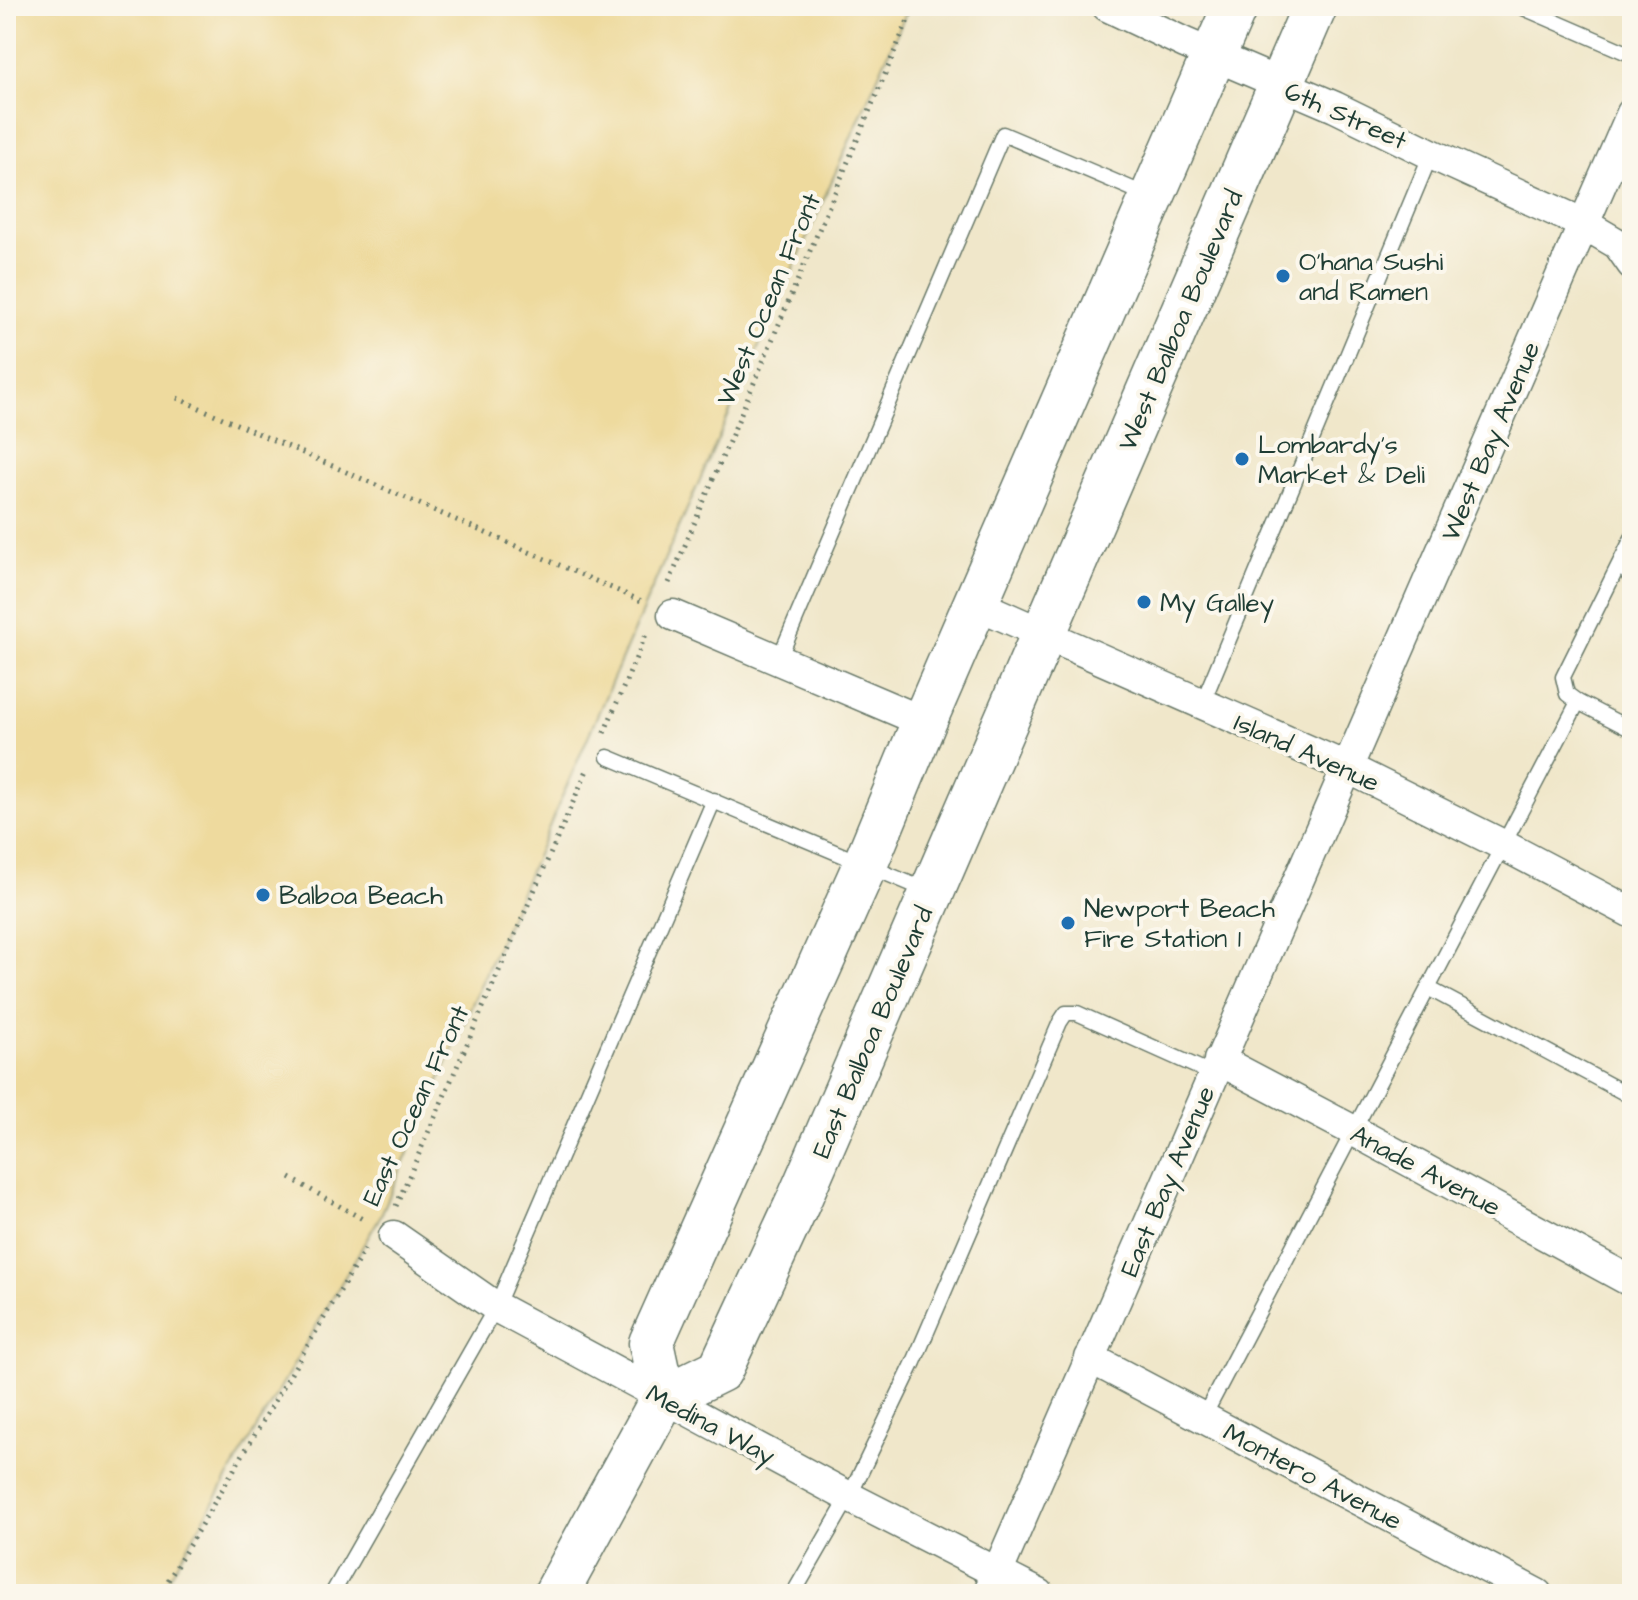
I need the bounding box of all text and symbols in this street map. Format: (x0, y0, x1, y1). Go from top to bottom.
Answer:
street label: 6th Street (1279, 73, 1413, 159)
street label: West Balboa Boulevard (1110, 184, 1252, 456)
street label: West Ocean Front (708, 187, 830, 411)
place label: O'hana Sushi and Ramen (1299, 244, 1443, 310)
marker: O'hana Sushi and Ramen (1274, 267, 1292, 285)
street label: West Bay Avenue (1433, 336, 1551, 547)
place label: Lombardy's Market & Deli (1258, 427, 1425, 493)
marker: Lombardy's Market & Deli (1233, 450, 1251, 468)
place label: My Galley (1160, 585, 1274, 623)
marker: My Galley (1135, 593, 1153, 611)
street label: Island Avenue (1228, 705, 1385, 801)
place label: Balboa Beach (279, 878, 443, 914)
marker: Balboa Beach (254, 886, 272, 904)
place label: Newport Beach Fire Station 1 (1084, 891, 1275, 957)
street label: East Balboa Boulevard (804, 901, 942, 1164)
marker: Newport Beach Fire Station 1 (1059, 914, 1077, 932)
street label: East Ocean Front (354, 999, 478, 1212)
street label: East Bay Avenue (1112, 1081, 1226, 1283)
street label: Anade Avenue (1344, 1116, 1507, 1226)
street label: Medina Way (639, 1376, 781, 1476)
street label: Montero Avenue (1217, 1415, 1408, 1539)

